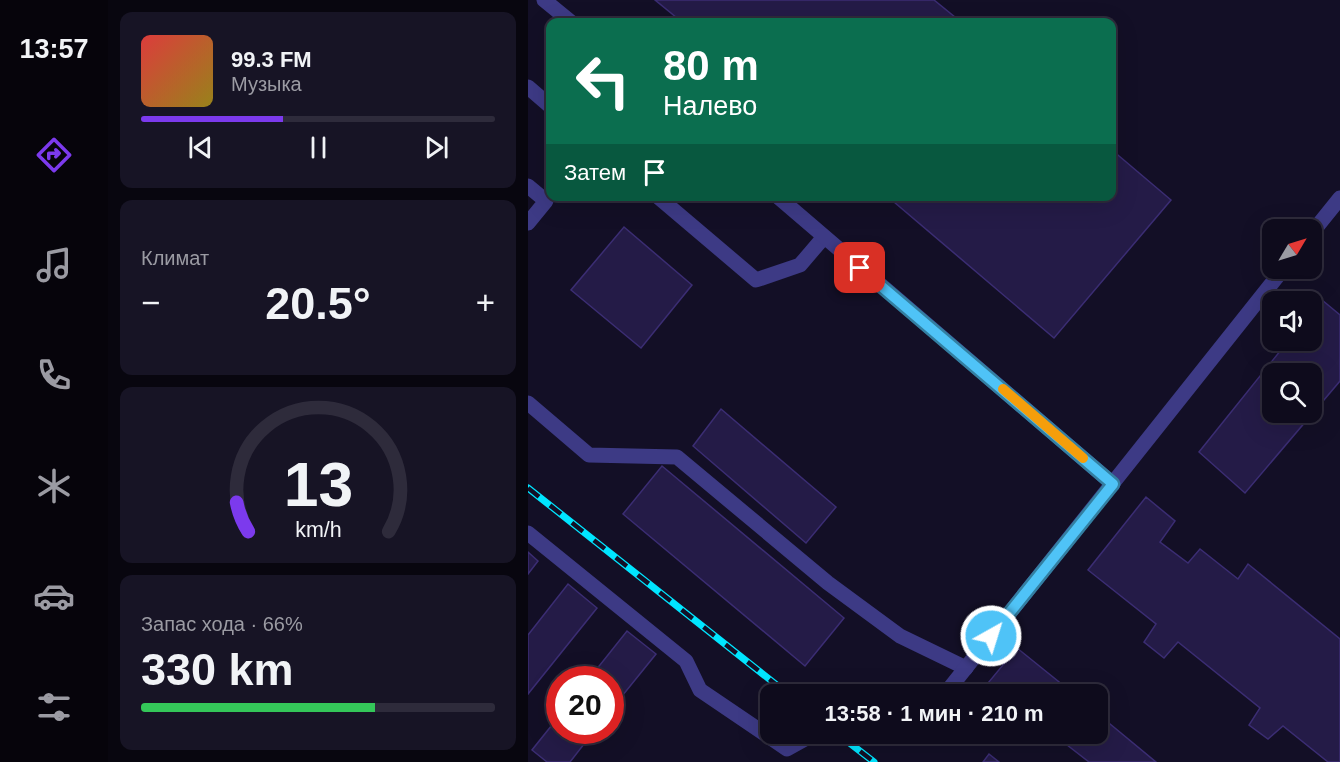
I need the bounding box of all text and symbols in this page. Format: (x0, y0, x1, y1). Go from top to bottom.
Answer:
text: 13:57 (19, 34, 89, 64)
icon: left (564, 42, 642, 120)
text: 80 m (663, 42, 759, 89)
text: 99.3 FM (231, 47, 312, 72)
text: Музыка (231, 73, 302, 95)
text: Налево (663, 91, 757, 121)
icon: previous (184, 131, 217, 164)
icon: pause (302, 131, 335, 164)
icon: next (420, 131, 453, 164)
icon: directions (33, 134, 75, 176)
icon: arrive (638, 156, 671, 189)
text: Затем (564, 160, 626, 185)
north arrow (1262, 219, 1322, 279)
map controls (1262, 219, 1322, 423)
pin (834, 242, 885, 293)
icon: music (33, 244, 75, 286)
text: Климат (141, 247, 209, 269)
icon: arrive (843, 251, 876, 284)
text: 20.5° (265, 278, 371, 329)
text: − (141, 284, 160, 321)
text: + (476, 284, 495, 321)
button: sound (1262, 291, 1322, 351)
icon: phone (33, 354, 75, 396)
button: search (1262, 363, 1322, 423)
text: 13 (283, 450, 353, 519)
icon: climate (33, 465, 75, 507)
text: km/h (295, 518, 341, 542)
icon: car (33, 575, 75, 617)
position arrow (959, 604, 1023, 668)
text: Запас хода · 66% (141, 613, 303, 635)
text: 330 km (141, 644, 294, 695)
speed limit sign: 20 (546, 666, 624, 744)
icon: filters (33, 686, 75, 728)
text: 13:58 · 1 мин · 210 m (824, 701, 1044, 726)

